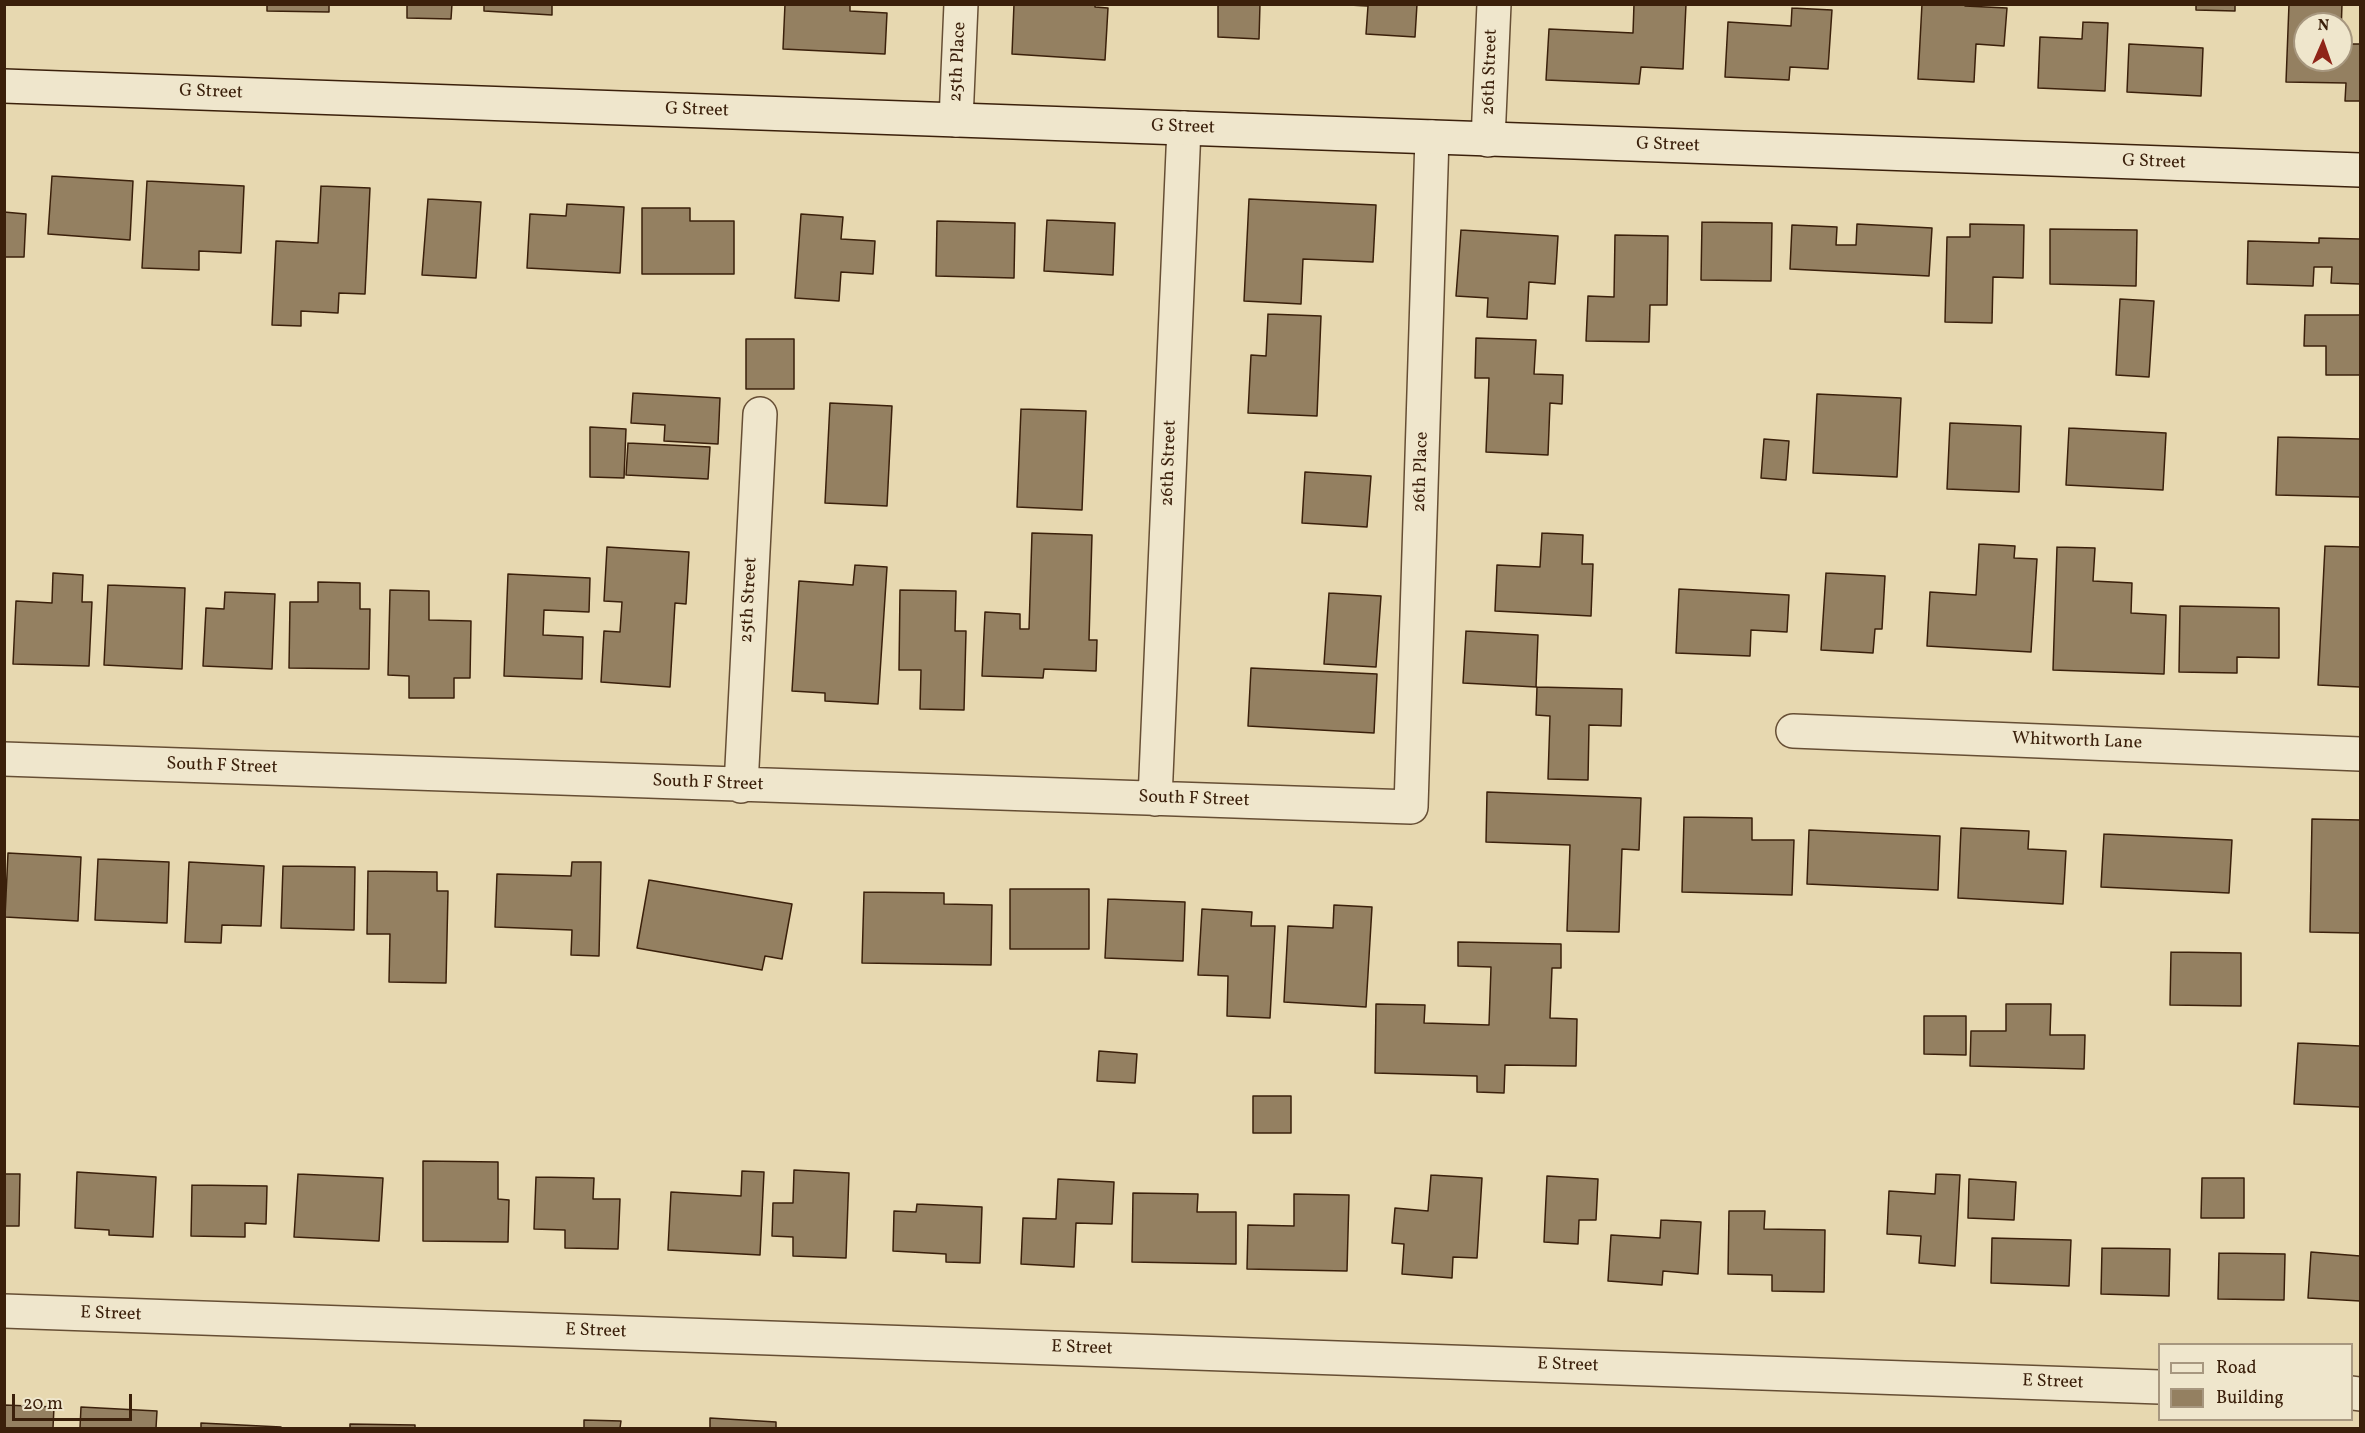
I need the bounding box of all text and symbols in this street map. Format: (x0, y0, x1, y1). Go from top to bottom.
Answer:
north arrow (2293, 12, 2353, 72)
text: N (2317, 15, 2330, 37)
street label: 25th Place (946, 21, 972, 103)
street label: 26th Street (1479, 28, 1503, 116)
street label: G Street (179, 81, 243, 105)
street label: G Street (665, 99, 729, 123)
street label: G Street (1151, 116, 1215, 140)
street label: G Street (1636, 134, 1700, 158)
street label: G Street (2122, 151, 2186, 175)
street label: 26th Street (1158, 419, 1182, 507)
street label: 26th Place (1410, 431, 1434, 513)
street label: 25th Street (737, 556, 763, 644)
street label: Whitworth Lane (2012, 729, 2142, 755)
street label: South F Street (166, 754, 278, 780)
street label: South F Street (652, 771, 764, 797)
street label: South F Street (1138, 787, 1250, 813)
street label: E Street (80, 1303, 142, 1327)
street label: E Street (565, 1320, 627, 1344)
street label: E Street (1051, 1337, 1113, 1361)
legend (2158, 1343, 2353, 1421)
street label: E Street (1537, 1354, 1599, 1378)
text: Road (2216, 1356, 2257, 1381)
street label: E Street (2022, 1371, 2084, 1395)
scale bar (15, 1382, 135, 1420)
text: Building (2216, 1386, 2284, 1411)
text: 20 m (23, 1392, 63, 1417)

